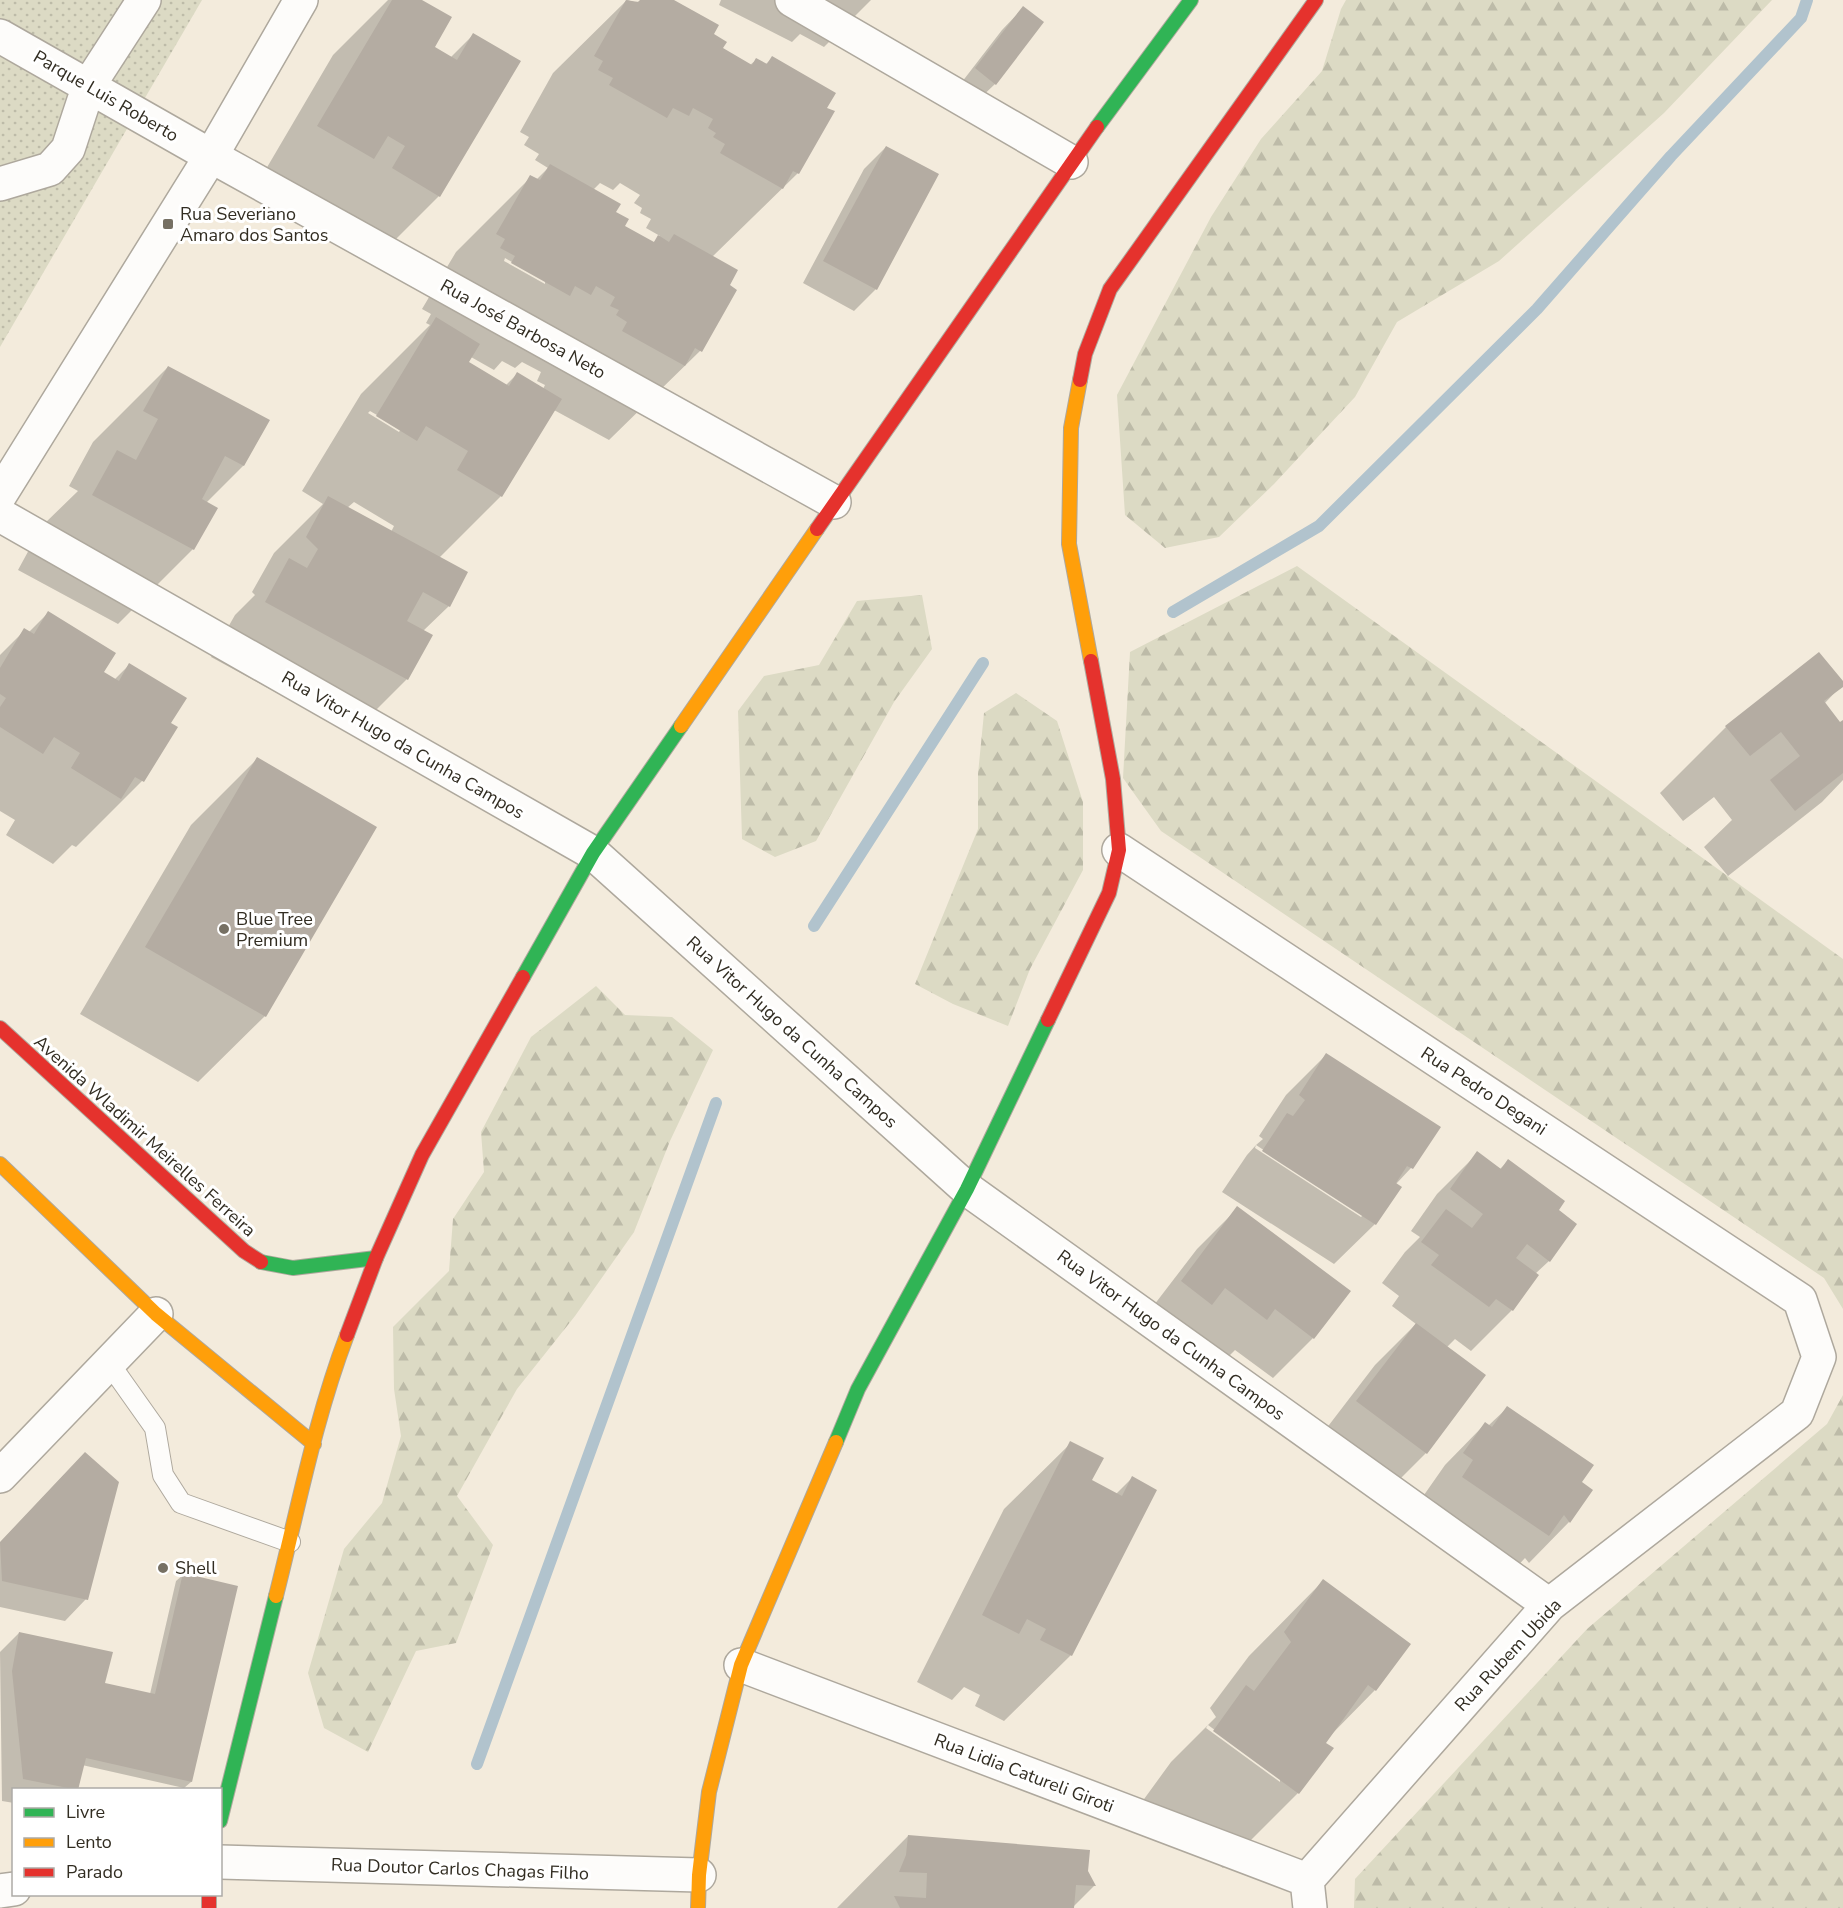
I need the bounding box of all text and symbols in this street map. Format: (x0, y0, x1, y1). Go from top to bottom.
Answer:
street label: Parque Luis Roberto (29, 45, 183, 147)
place label: Rua Severiano Amaro dos Santos (180, 202, 329, 247)
marker: Rua Severiano Amaro dos Santos (161, 217, 175, 231)
street label: Rua José Barbosa Neto (436, 274, 610, 384)
street label: Rua Vitor Hugo da Cunha Campos (277, 666, 529, 824)
place label: Blue Tree Premium (236, 907, 313, 952)
marker: Blue Tree Premium (217, 922, 231, 936)
street label: Rua Vitor Hugo da Cunha Campos (681, 931, 903, 1133)
street label: Avenida Wladimir Meirelles Ferreira (29, 1030, 261, 1242)
street label: Rua Pedro Degani (1416, 1041, 1552, 1141)
street label: Rua Vitor Hugo da Cunha Campos (1052, 1244, 1290, 1426)
place label: Shell (175, 1556, 217, 1580)
marker: Shell (156, 1561, 170, 1575)
street label: Rua Rubem Ubida (1449, 1593, 1567, 1717)
street label: Rua Lidia Catureli Giroti (931, 1728, 1117, 1818)
legend (12, 1788, 222, 1896)
text: Livre (66, 1800, 105, 1824)
text: Lento (66, 1830, 112, 1854)
street label: Rua Doutor Carlos Chagas Filho (331, 1853, 589, 1885)
text: Parado (66, 1860, 123, 1884)

